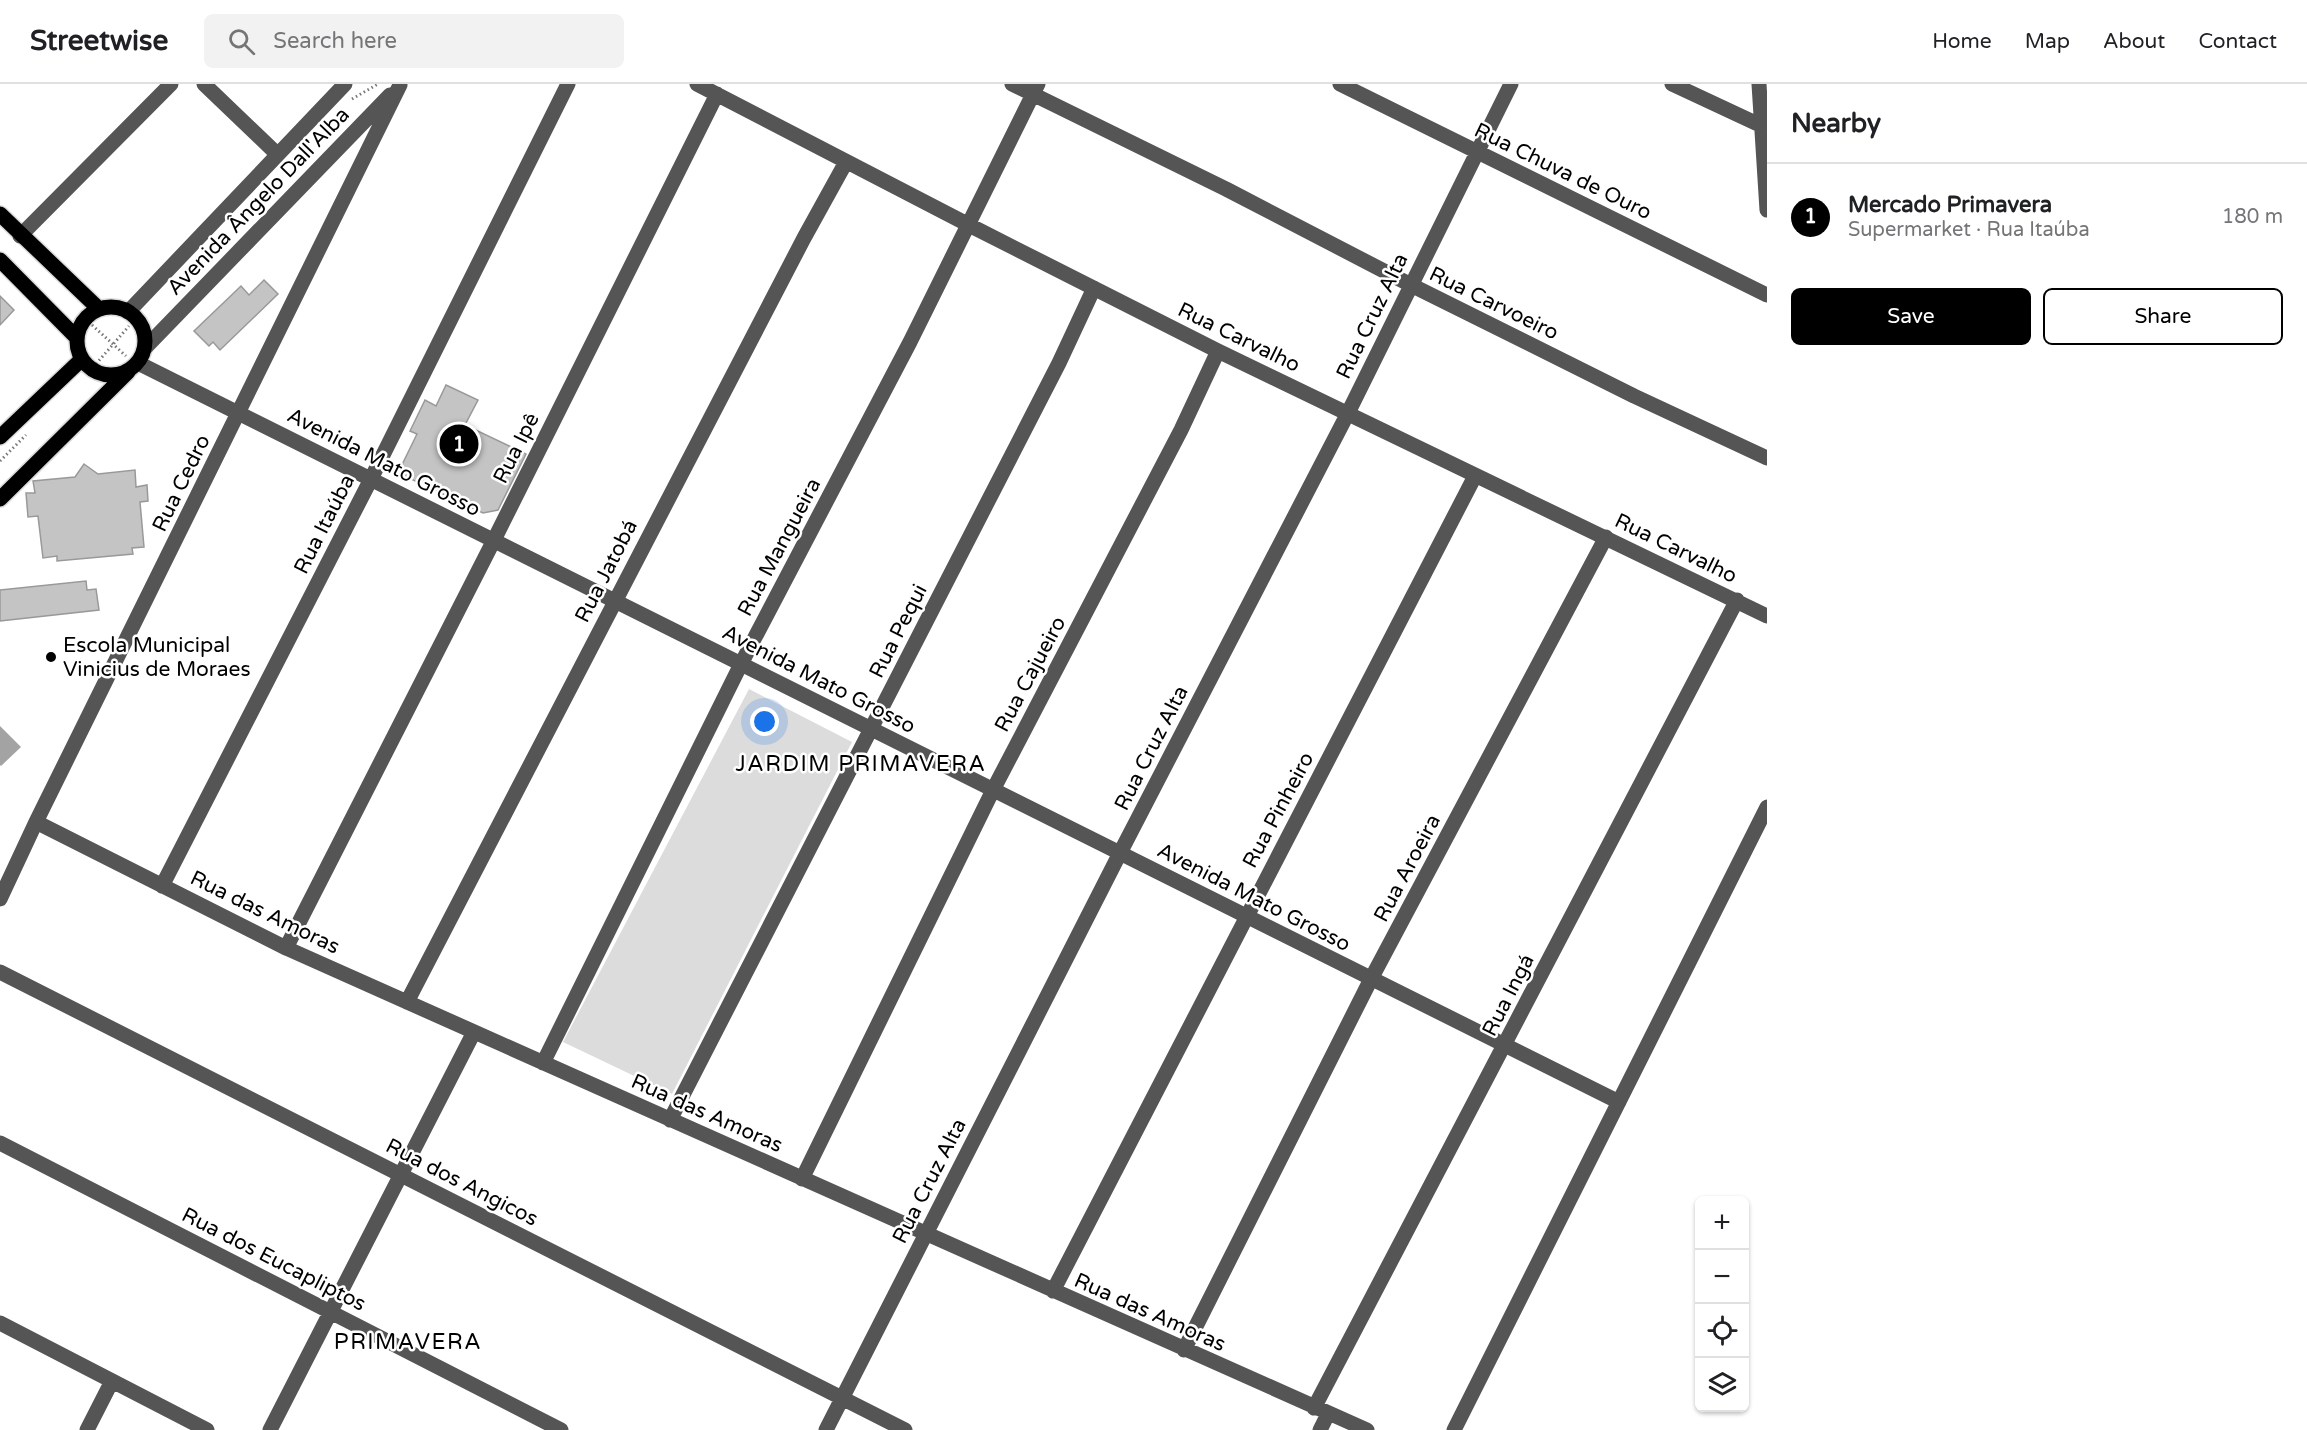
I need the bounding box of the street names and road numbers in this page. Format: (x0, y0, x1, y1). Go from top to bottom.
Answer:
street label: Avenida Ângelo Dall'Alba (162, 102, 355, 301)
street label: Rua Chuva de Ouro (1470, 118, 1655, 225)
street label: Rua Cruz Alta (1331, 249, 1414, 383)
street label: Rua Carvoeiro (1425, 261, 1563, 346)
street label: Rua Carvalho (1174, 297, 1304, 378)
street label: Avenida Mato Grosso (283, 403, 485, 522)
street label: Rua Ipê (488, 409, 545, 488)
street label: Rua Cedro (147, 431, 216, 536)
street label: Rua Itaúba (289, 470, 360, 578)
street label: Rua Mangueira (733, 474, 826, 621)
street label: Rua Carvalho (1611, 508, 1741, 589)
street label: Rua Jatobá (570, 516, 643, 627)
street label: Rua Pequi (864, 580, 933, 682)
street label: Rua Cajueiro (990, 612, 1071, 736)
street label: Avenida Mato Grosso (718, 620, 920, 739)
street label: Rua Cruz Alta (1109, 682, 1194, 815)
street label: Rua Pinheiro (1238, 748, 1319, 872)
street label: Rua Aroeira (1369, 810, 1446, 926)
street label: Avenida Mato Grosso (1153, 838, 1355, 957)
street label: Rua das Amoras (186, 865, 344, 959)
street label: Rua Ingá (1477, 950, 1540, 1040)
street label: Rua das Amoras (627, 1069, 786, 1158)
street label: Rua Cruz Alta (887, 1115, 972, 1248)
street label: Rua dos Angicos (382, 1133, 542, 1232)
street label: Rua dos Eucapliptos (178, 1202, 370, 1317)
street label: Rua das Amoras (1070, 1268, 1229, 1357)

